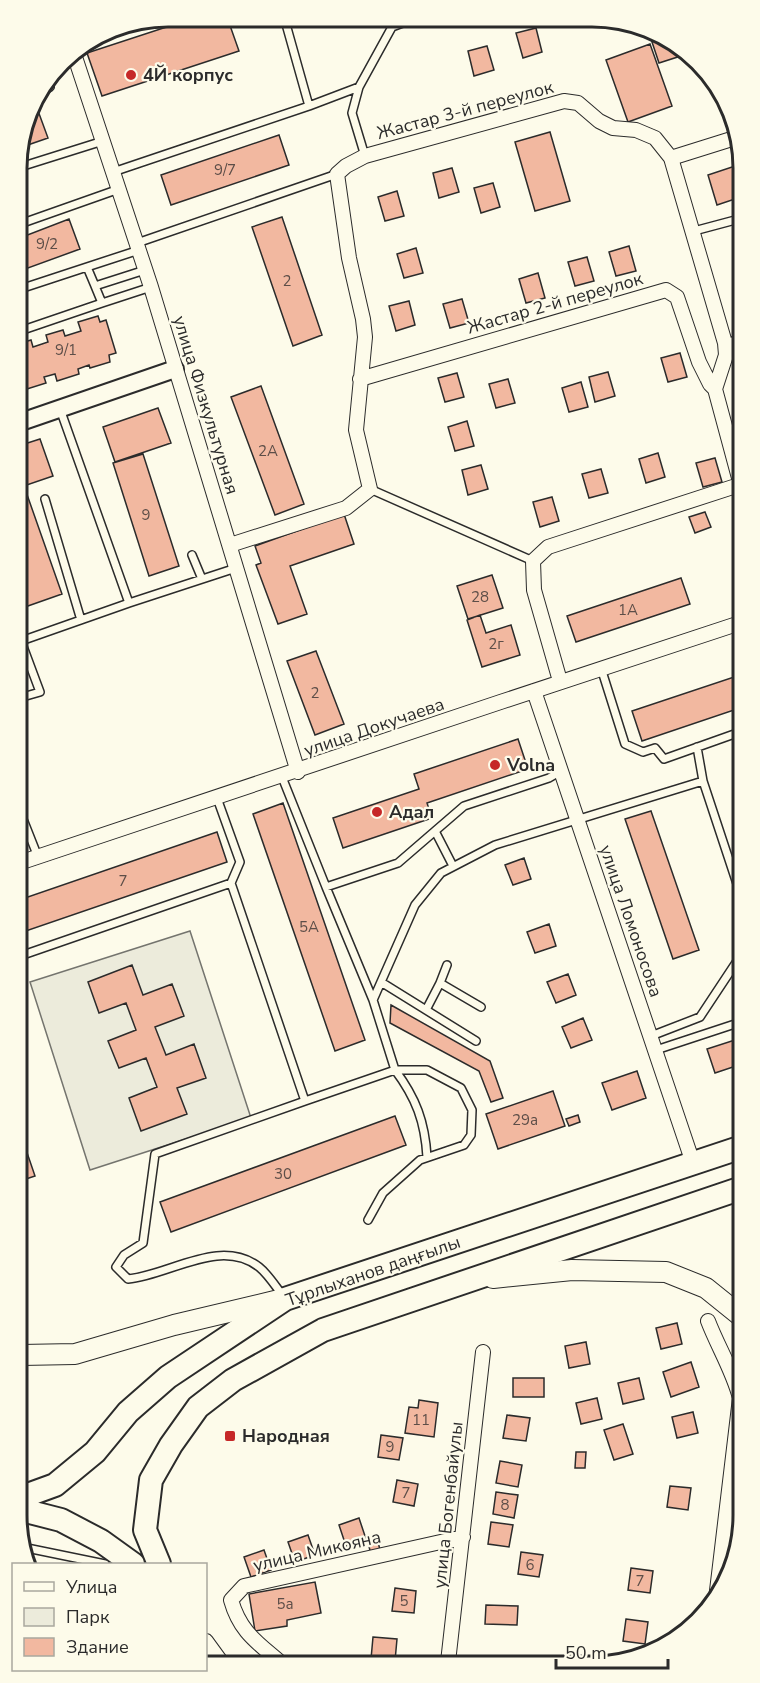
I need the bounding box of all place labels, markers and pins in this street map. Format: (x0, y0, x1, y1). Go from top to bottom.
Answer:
place label: 4Й корпус (143, 63, 233, 87)
marker: 4Й корпус (124, 68, 138, 82)
place label: Volna (506, 753, 555, 777)
marker: Volna (488, 758, 502, 772)
place label: Адал (389, 800, 434, 824)
marker: Адал (370, 805, 384, 819)
place label: Народная (242, 1424, 330, 1448)
marker: Народная (223, 1429, 237, 1443)

